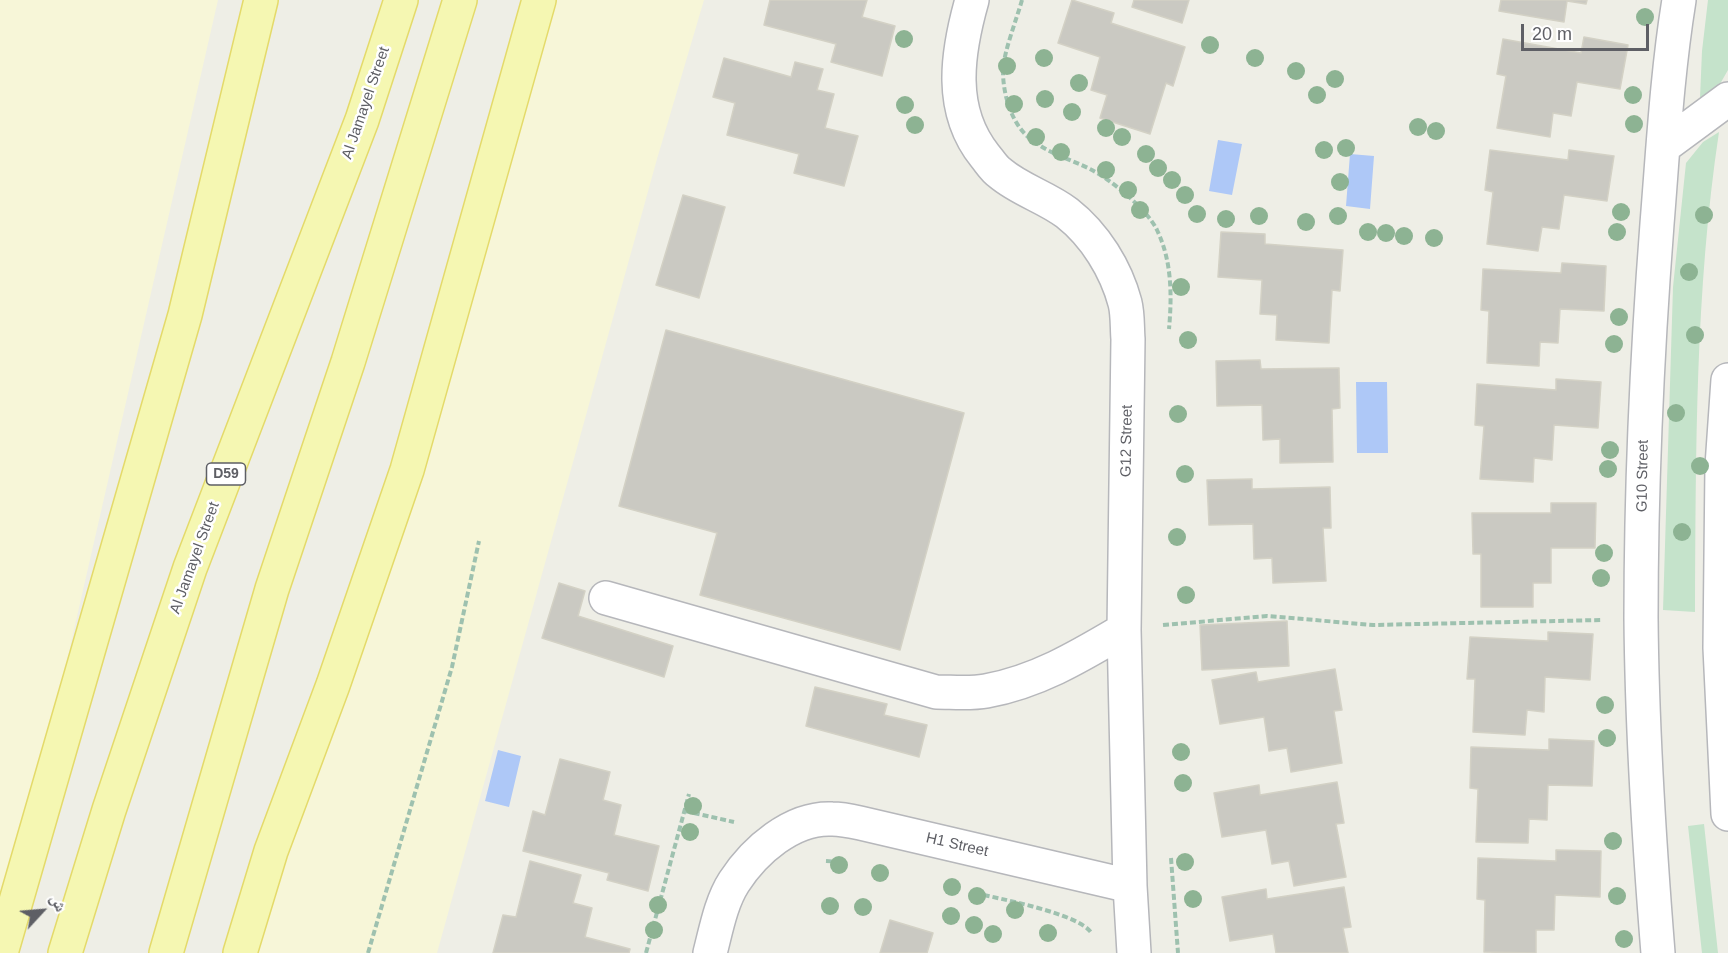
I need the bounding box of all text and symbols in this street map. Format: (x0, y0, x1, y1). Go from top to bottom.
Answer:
scale bar (1524, 12, 1652, 50)
text: 20 m (1532, 24, 1572, 44)
street label: Al Jamayel Street (338, 44, 394, 162)
street label: G12 Street (1117, 405, 1137, 477)
street label: G10 Street (1633, 440, 1653, 512)
road number: D59 (206, 463, 246, 485)
street label: Al Jamayel Street (166, 500, 224, 616)
street label: H1 Street (924, 829, 990, 861)
north arrow (12, 881, 72, 941)
text: ش (47, 892, 70, 914)

